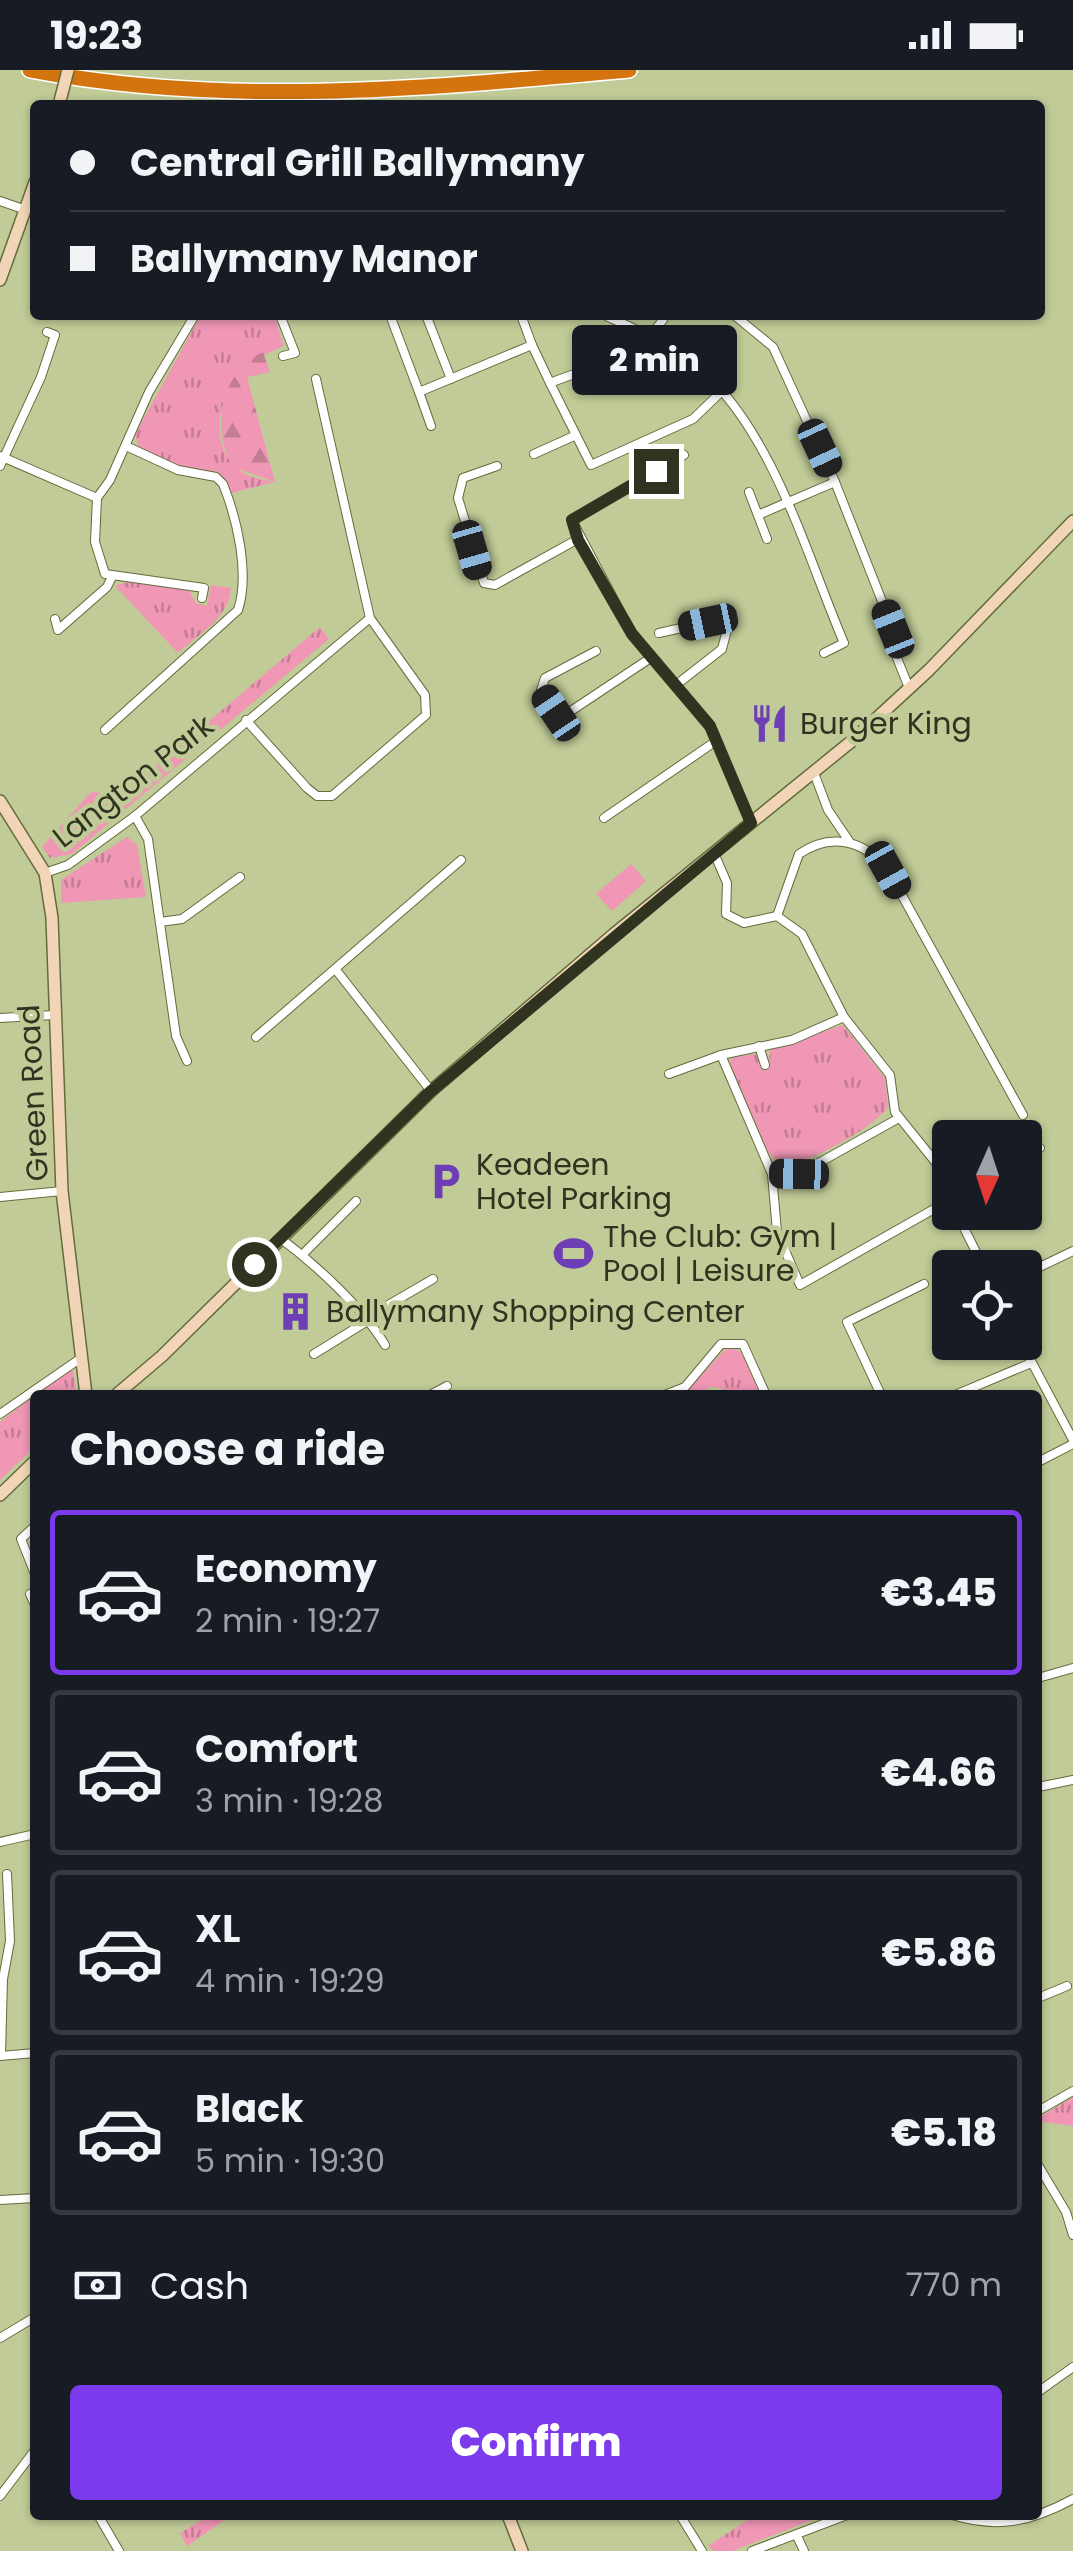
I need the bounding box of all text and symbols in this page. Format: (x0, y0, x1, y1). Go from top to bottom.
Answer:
text: 19:23 (50, 9, 143, 62)
text: Central Grill Ballymany (130, 136, 585, 189)
text: Ballymany Manor (130, 232, 478, 285)
callout: 2 min (574, 326, 738, 396)
text: 2 min (609, 337, 700, 382)
car (794, 414, 846, 482)
route end (634, 449, 679, 494)
car (449, 517, 495, 583)
car (868, 596, 918, 662)
car (676, 601, 740, 643)
car (527, 680, 585, 746)
restaurant icon: Burger King (749, 702, 791, 744)
place label: Burger King (800, 702, 972, 745)
street label: Langton Park (43, 704, 223, 858)
car (860, 836, 916, 904)
street label: Green Road (7, 1004, 59, 1182)
north arrow (932, 1120, 1042, 1230)
map controls (932, 1120, 1042, 1360)
place label: Keadeen Hotel Parking (476, 1143, 672, 1220)
car (769, 1158, 829, 1190)
parking icon: Keadeen Hotel Parking (425, 1160, 467, 1202)
place label: The Club: Gym | Pool | Leisure (603, 1215, 837, 1292)
sports icon: The Club: Gym | Pool | Leisure (552, 1232, 594, 1274)
route start (232, 1242, 277, 1287)
button: locate (932, 1250, 1042, 1360)
building icon: Ballymany Shopping Center (275, 1290, 317, 1332)
place label: Ballymany Shopping Center (326, 1290, 745, 1333)
text: Choose a ride (70, 1418, 385, 1481)
text: Economy (195, 1542, 377, 1595)
icon: car (75, 1548, 165, 1638)
text: €3.45 (881, 1566, 997, 1619)
text: 2 min · 19:27 (195, 1598, 380, 1643)
text: Comfort (195, 1722, 358, 1775)
icon: car (75, 1728, 165, 1818)
text: €4.66 (881, 1746, 997, 1799)
text: 3 min · 19:28 (195, 1778, 383, 1823)
text: XL (195, 1902, 240, 1955)
icon: car (75, 1908, 165, 1998)
text: €5.86 (882, 1926, 997, 1979)
text: 4 min · 19:29 (195, 1958, 385, 2003)
text: Black (195, 2082, 304, 2135)
icon: car (75, 2088, 165, 2178)
text: €5.18 (891, 2106, 997, 2159)
text: 5 min · 19:30 (195, 2138, 385, 2183)
icon: cash (70, 2258, 125, 2313)
text: Cash (150, 2259, 249, 2312)
text: 770 m (905, 2262, 1002, 2307)
button: Confirm (70, 2385, 1002, 2500)

